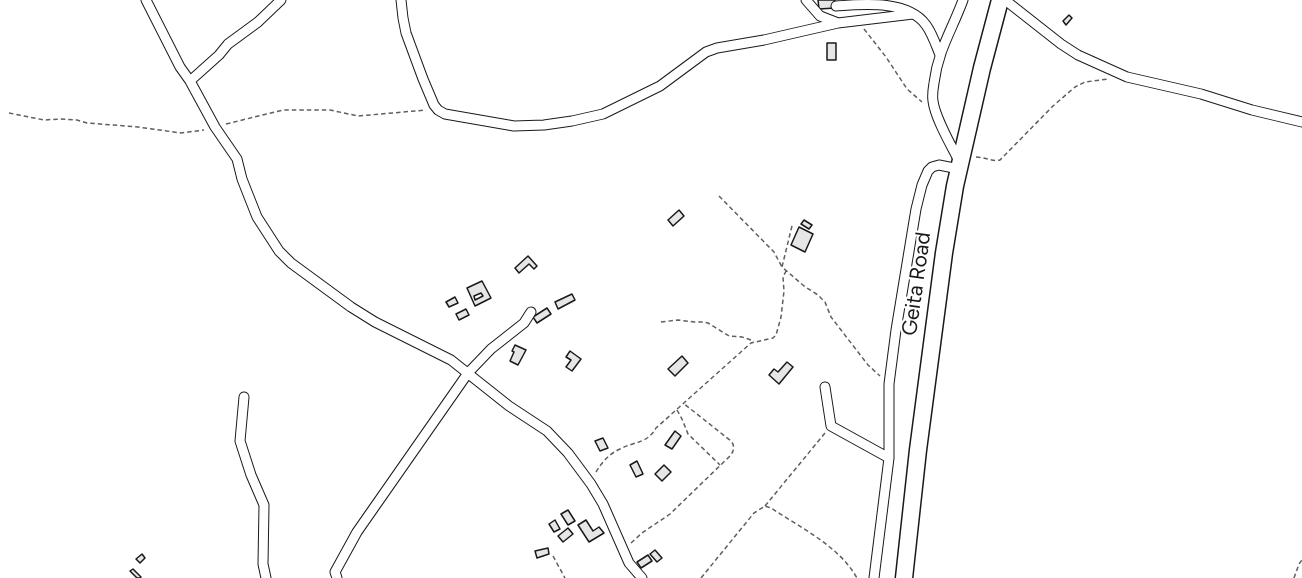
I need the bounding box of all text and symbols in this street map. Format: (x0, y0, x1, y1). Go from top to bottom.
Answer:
street label: Geita Road (897, 231, 937, 337)

